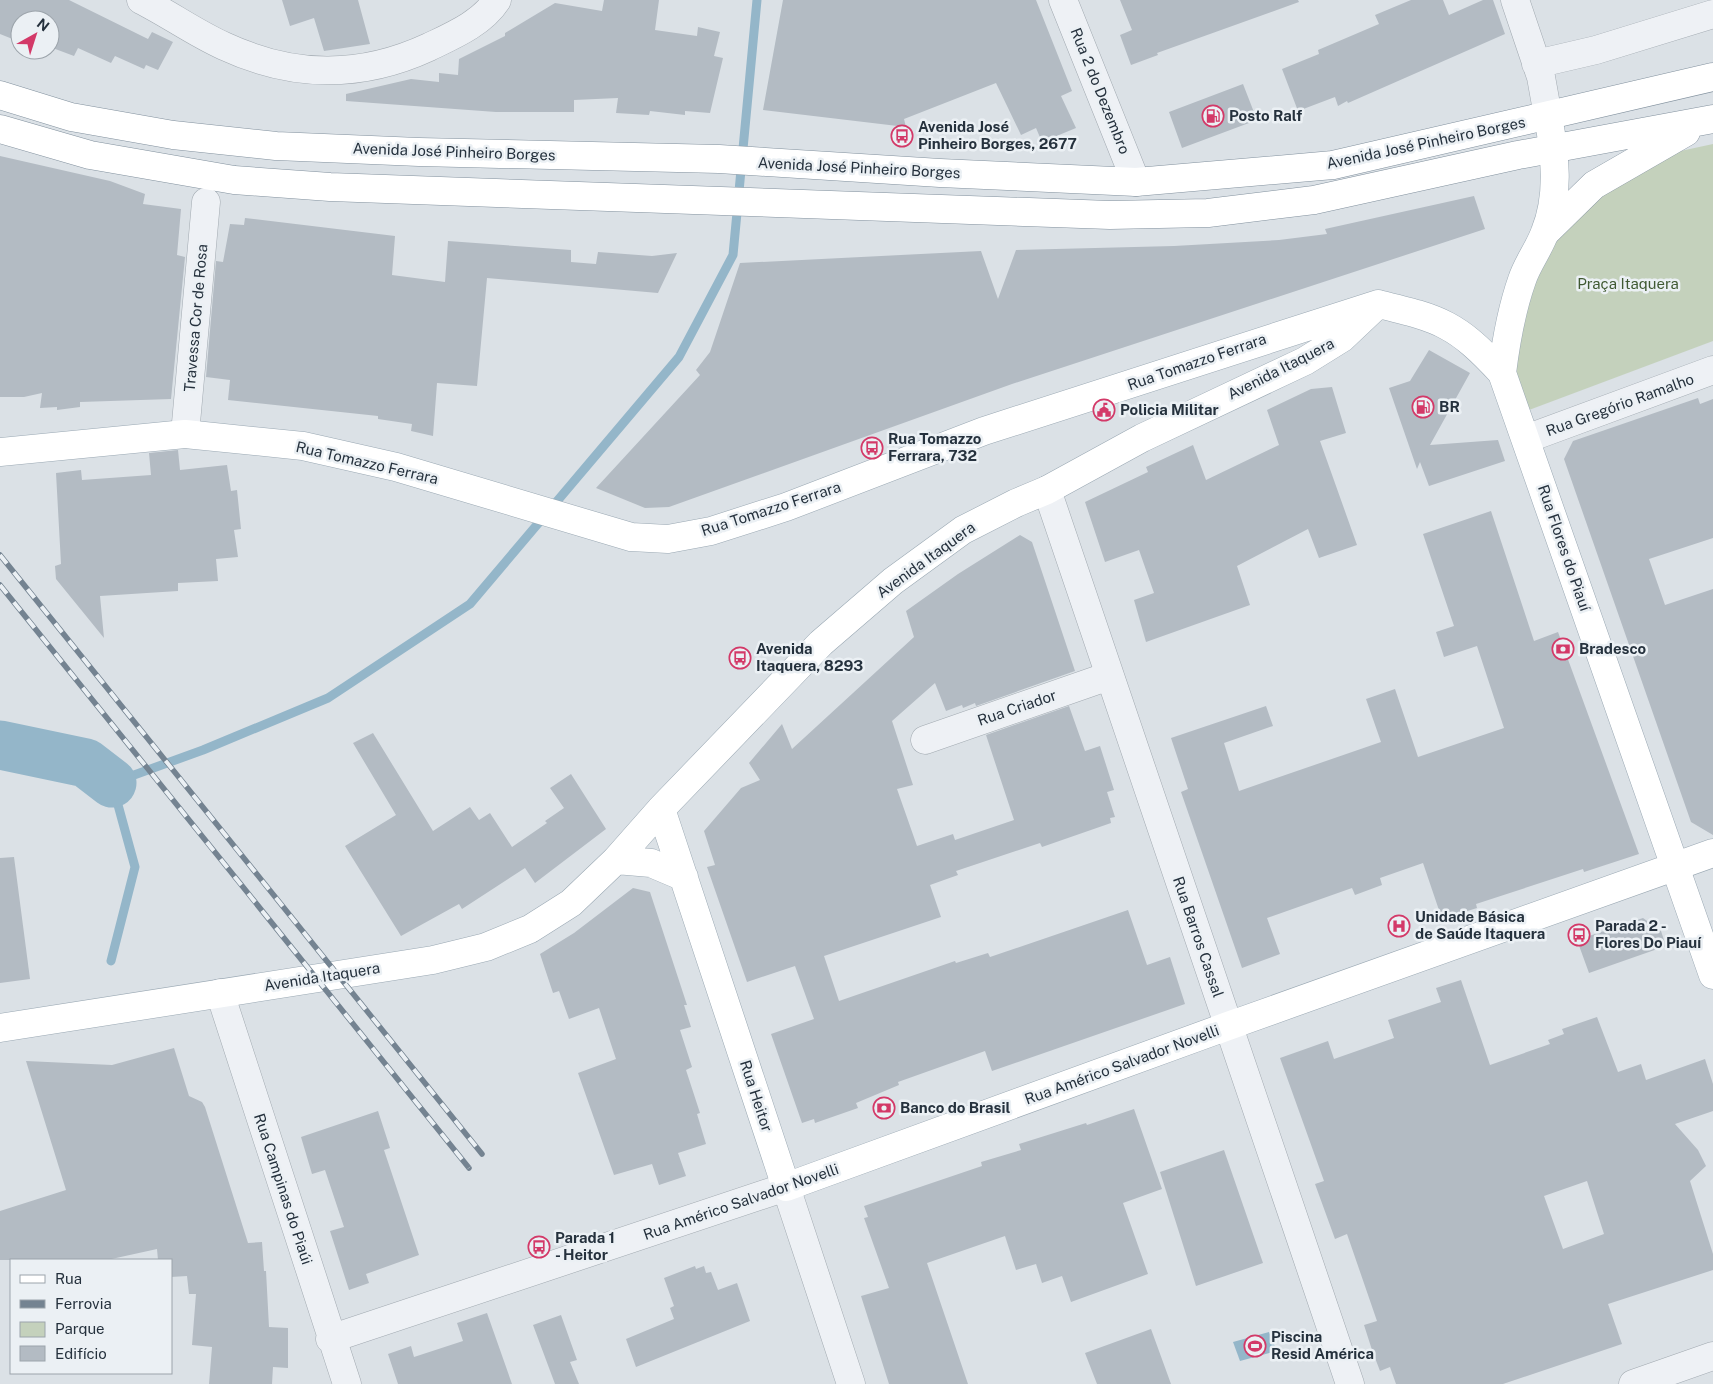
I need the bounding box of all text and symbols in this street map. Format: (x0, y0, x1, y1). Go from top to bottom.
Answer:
north arrow (10, 10, 60, 60)
text: N (34, 15, 52, 35)
street label: Rua 2 do Dezembro (1067, 25, 1134, 156)
fuel station icon: Posto Ralf (1201, 104, 1225, 128)
place label: Posto Ralf (1229, 107, 1302, 124)
street label: Avenida José Pinheiro Borges (1325, 113, 1527, 172)
place label: Avenida José Pinheiro Borges, 2677 (918, 118, 1077, 152)
bus stop icon: Avenida José Pinheiro Borges, 2677 (890, 124, 914, 148)
street label: Avenida José Pinheiro Borges (352, 139, 556, 164)
street label: Avenida José Pinheiro Borges (757, 154, 961, 181)
street label: Travessa Cor de Rosa (181, 243, 210, 393)
park label: Praça Itaquera (1577, 275, 1679, 292)
street label: Rua Tomazzo Ferrara (1125, 330, 1268, 393)
street label: Avenida Itaquera (1225, 334, 1337, 403)
street label: Rua Gregório Ramalho (1544, 370, 1696, 439)
fuel station icon: BR (1411, 395, 1435, 419)
public building icon: Policia Militar (1092, 398, 1116, 422)
place label: BR (1439, 398, 1460, 415)
place label: Policia Militar (1120, 401, 1219, 418)
place label: Rua Tomazzo Ferrara, 732 (888, 430, 982, 464)
bus stop icon: Rua Tomazzo Ferrara, 732 (860, 436, 884, 460)
street label: Rua Tomazzo Ferrara (294, 438, 440, 487)
street label: Rua Tomazzo Ferrara (699, 478, 843, 539)
street label: Rua Flores do Piauí (1535, 482, 1594, 614)
street label: Avenida Itaquera (873, 518, 978, 601)
bank icon: Bradesco (1551, 637, 1575, 661)
place label: Avenida Itaquera, 8293 (756, 640, 863, 674)
place label: Bradesco (1579, 640, 1647, 657)
bus stop icon: Avenida Itaquera, 8293 (728, 646, 752, 670)
street label: Rua Criador (975, 686, 1059, 729)
street label: Rua Barros Cassal (1170, 874, 1227, 1000)
place label: Unidade Básica de Saúde Itaquera (1415, 908, 1545, 942)
hospital icon: Unidade Básica de Saúde Itaquera (1387, 914, 1411, 938)
place label: Parada 2 - Flores Do Piauí (1595, 917, 1702, 951)
bus stop icon: Parada 2 - Flores Do Piauí (1567, 923, 1591, 947)
street label: Avenida Itaquera (263, 959, 381, 994)
street label: Rua Américo Salvador Novelli (1022, 1021, 1221, 1108)
street label: Rua Heitor (737, 1058, 776, 1134)
bank icon: Banco do Brasil (872, 1096, 896, 1120)
place label: Banco do Brasil (900, 1099, 1010, 1116)
street label: Rua Campinas do Piaúi (251, 1111, 316, 1267)
street label: Rua Américo Salvador Novelli (641, 1160, 841, 1243)
place label: Parada 1 - Heitor (555, 1229, 615, 1263)
bus stop icon: Parada 1 - Heitor (527, 1235, 551, 1259)
legend (10, 1259, 172, 1374)
text: Rua (55, 1270, 82, 1287)
text: Ferrovia (55, 1295, 112, 1312)
text: Parque (55, 1320, 105, 1337)
place label: Piscina Resid América (1271, 1328, 1374, 1362)
sports icon: Piscina Resid América (1243, 1334, 1267, 1358)
text: Edifício (55, 1345, 107, 1362)

